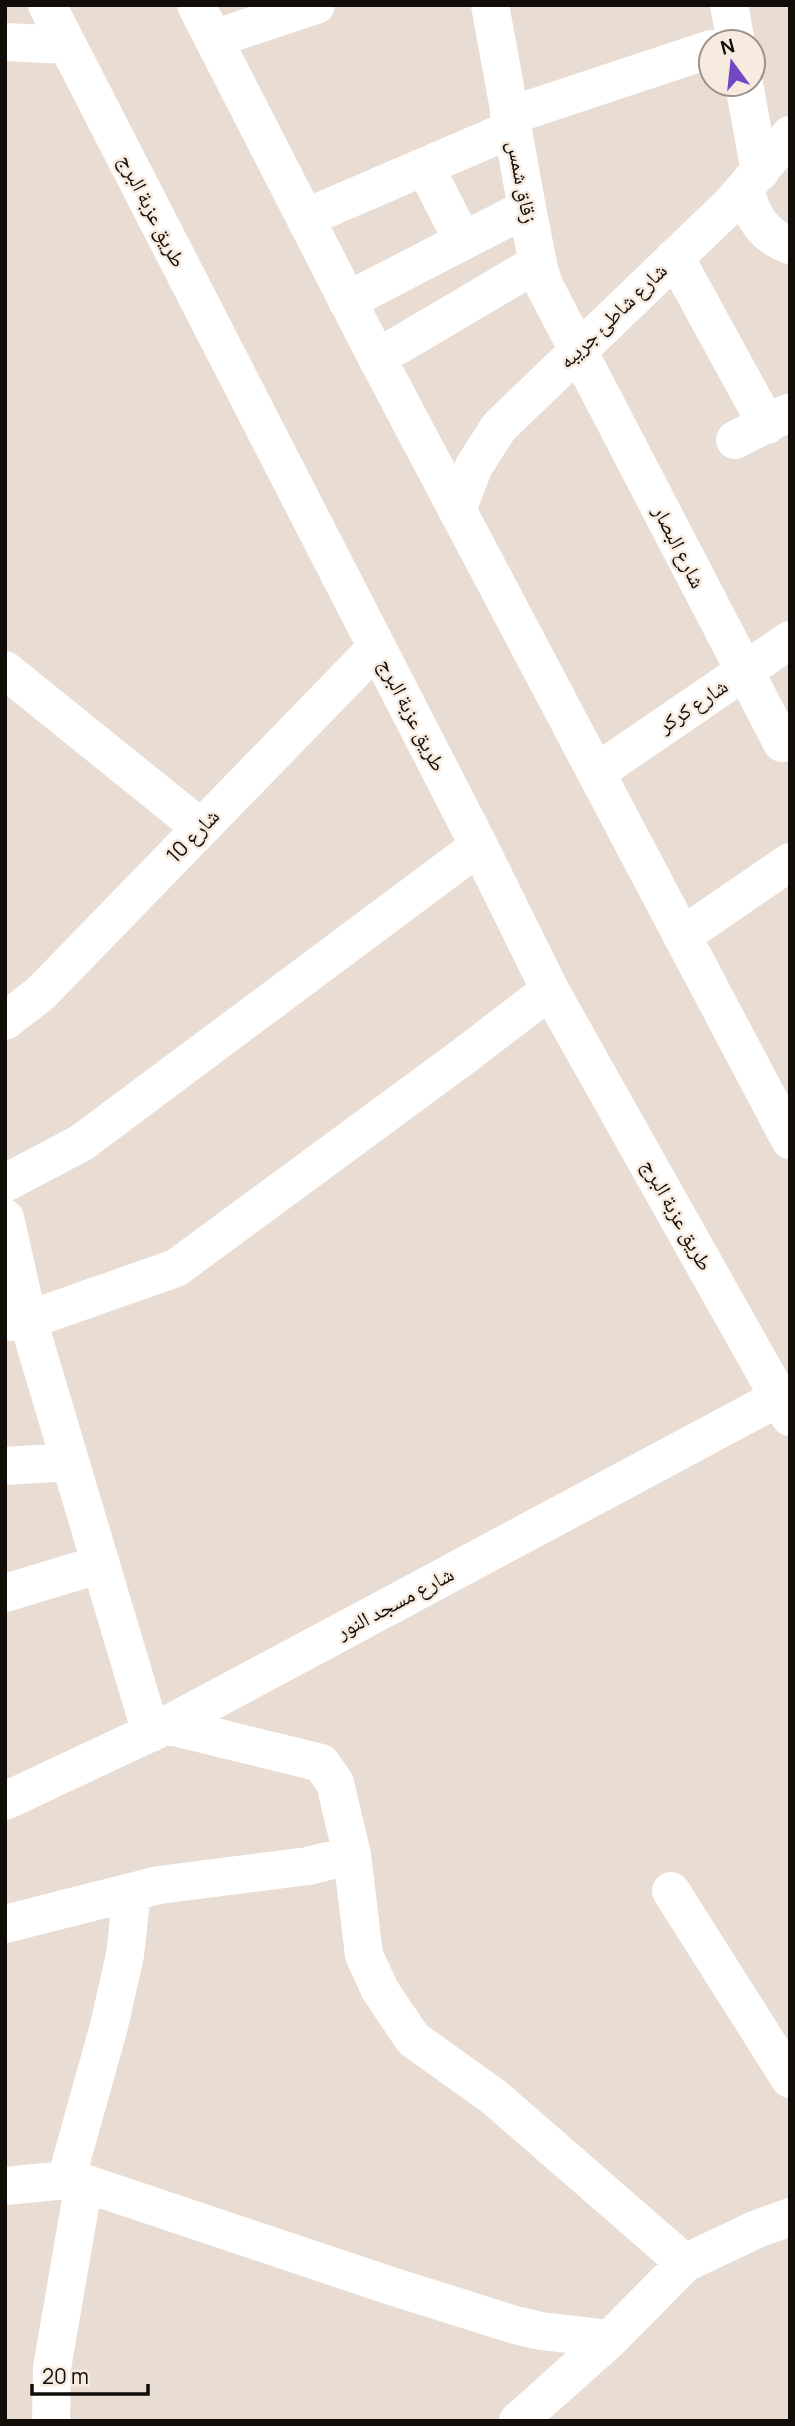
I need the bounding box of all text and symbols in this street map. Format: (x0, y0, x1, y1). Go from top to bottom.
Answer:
north arrow (697, 28, 767, 98)
text: N (718, 32, 738, 61)
street label: زقاق شمس (501, 138, 545, 226)
street label: طريق عزبة البرج (112, 149, 193, 272)
street label: شارع شاطئ جريبه (552, 256, 673, 374)
street label: شارع البصار (647, 499, 713, 593)
street label: طريق عزبة البرج (372, 653, 453, 776)
street label: شارع كركر (651, 672, 733, 739)
street label: شارع 10 (160, 802, 225, 868)
street label: طريق عزبة البرج (636, 1154, 720, 1275)
street label: شارع مسجد النور (330, 1559, 458, 1645)
scale bar (32, 2352, 147, 2396)
text: 20 m (42, 2362, 89, 2390)

